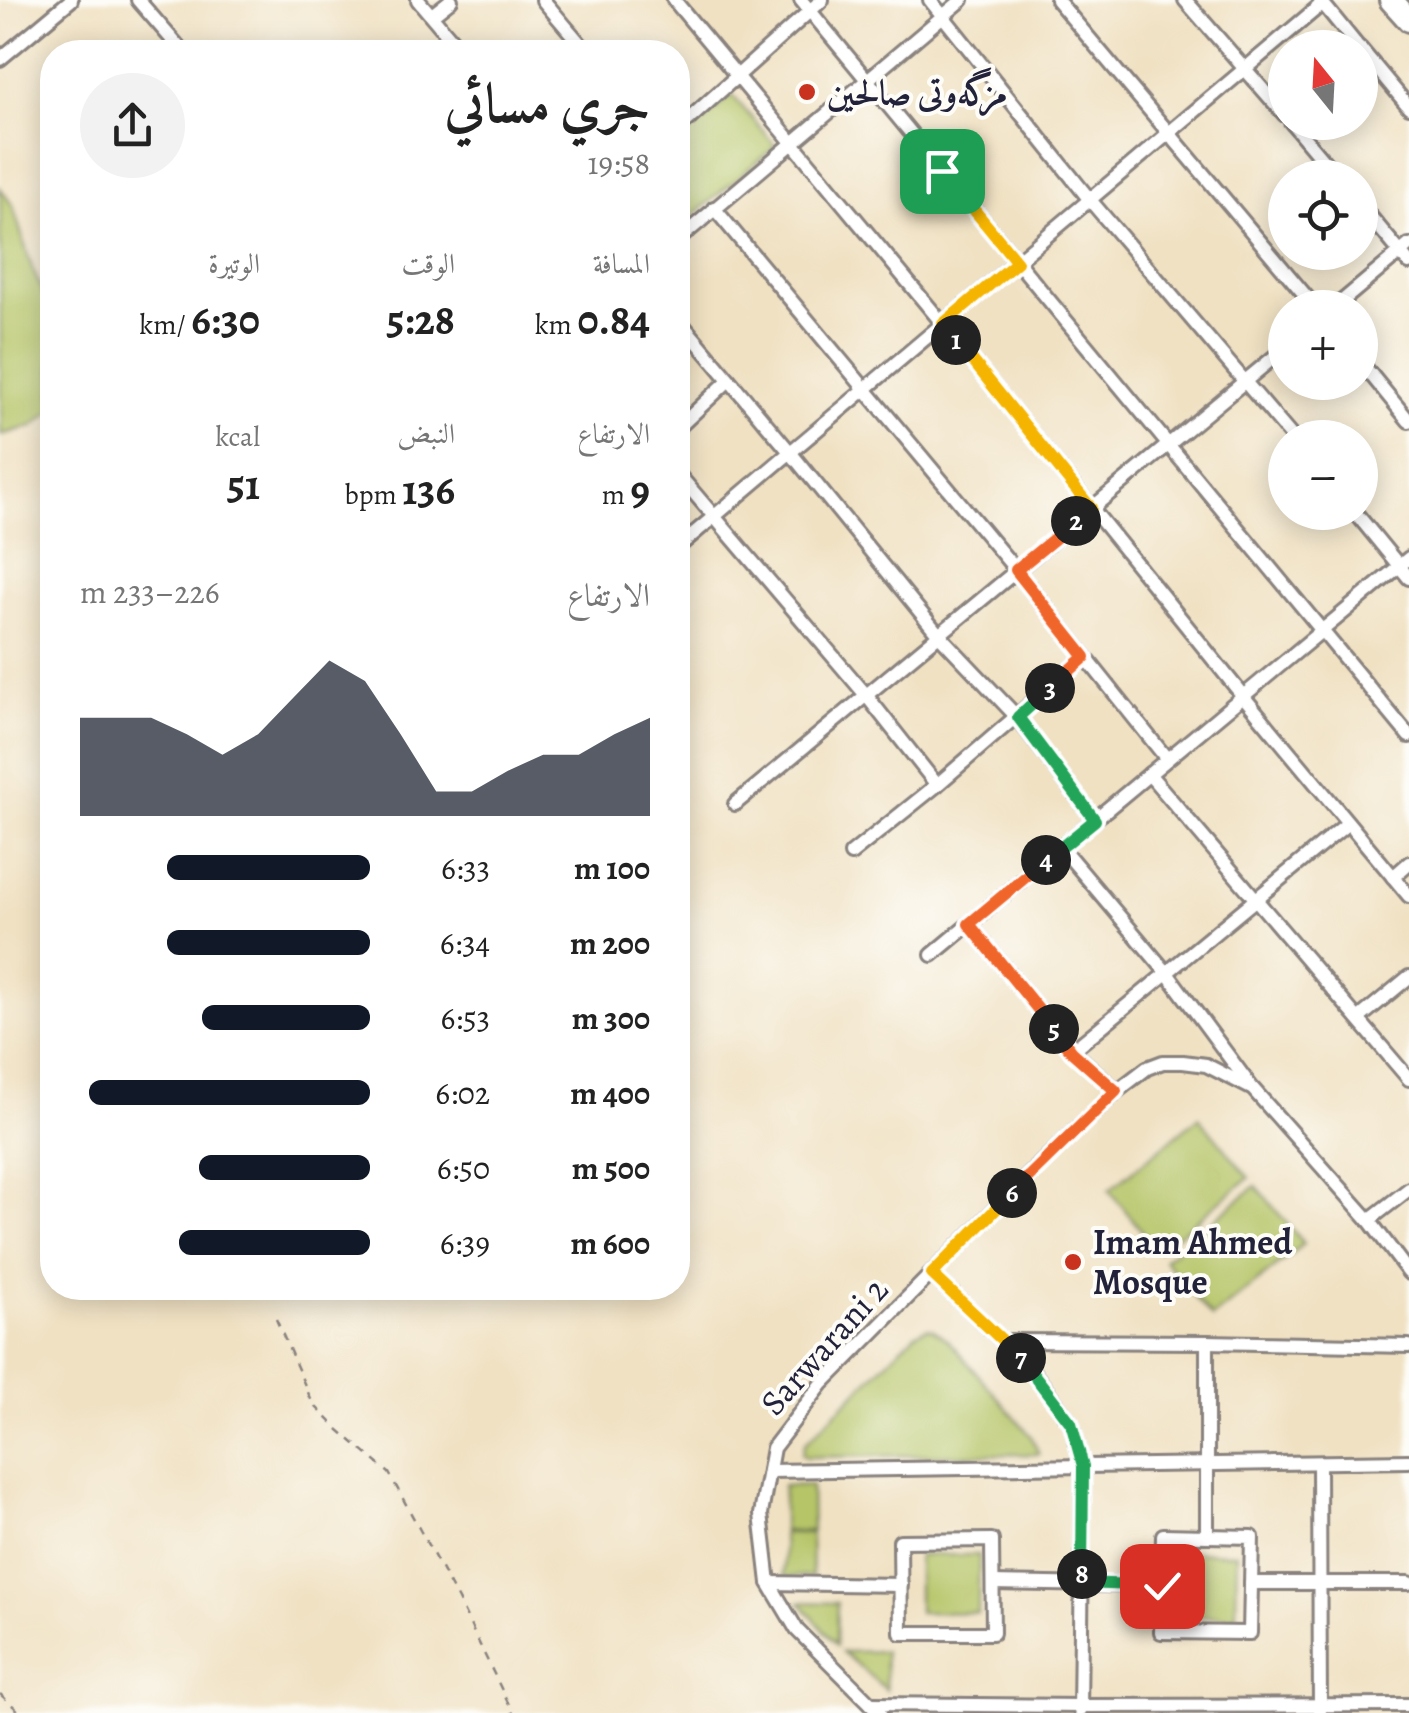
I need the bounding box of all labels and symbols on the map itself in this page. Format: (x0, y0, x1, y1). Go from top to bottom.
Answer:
north arrow (1268, 30, 1378, 140)
place label: مزگەوتی صالحین (827, 67, 1007, 117)
marker: مزگەوتی صالحین (796, 81, 818, 103)
pin (900, 129, 985, 214)
pin: 1 (931, 315, 981, 365)
pin: 2 (1051, 496, 1101, 546)
pin: 3 (1025, 663, 1075, 713)
pin: 4 (1021, 835, 1071, 885)
pin: 5 (1029, 1004, 1079, 1054)
pin: 6 (987, 1168, 1037, 1218)
place label: Imam Ahmed Mosque (1093, 1218, 1292, 1306)
marker: Imam Ahmed Mosque (1062, 1251, 1084, 1273)
street label: Sarwarani 2 (749, 1267, 899, 1425)
pin: 7 (996, 1333, 1046, 1383)
pin (1120, 1544, 1205, 1629)
pin: 8 (1057, 1549, 1107, 1599)

